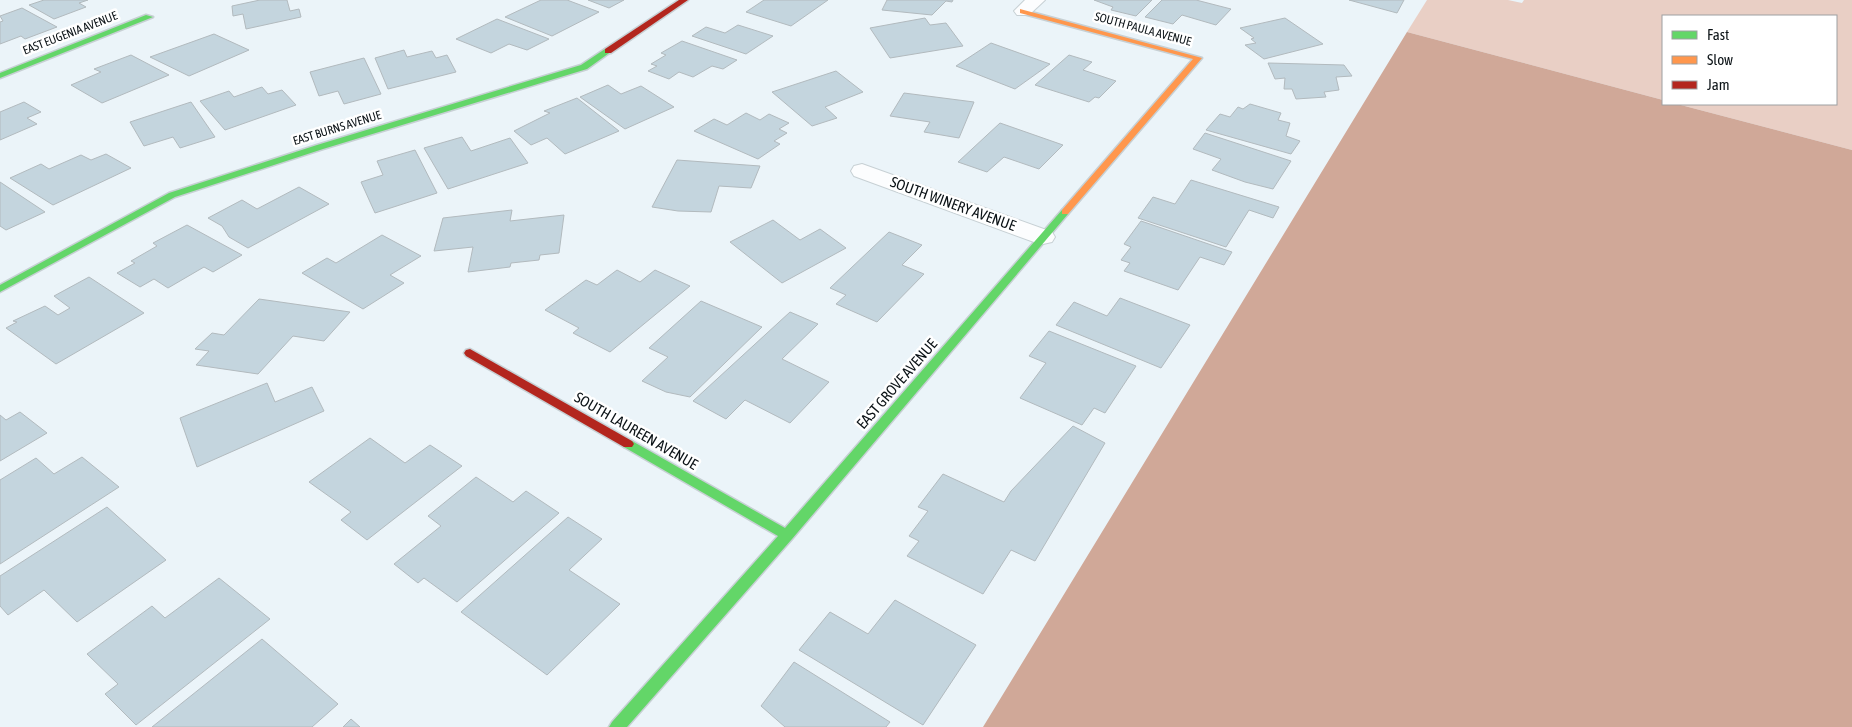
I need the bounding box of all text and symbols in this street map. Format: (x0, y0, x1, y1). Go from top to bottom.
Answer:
street label: EAST EUGENIA AVENUE (21, 9, 119, 57)
street label: SOUTH PAULA AVENUE (1093, 9, 1193, 49)
legend (1662, 15, 1837, 105)
text: Fast (1707, 26, 1729, 43)
text: Slow (1707, 51, 1733, 68)
text: Jam (1707, 76, 1730, 93)
street label: EAST BURNS AVENUE (291, 108, 383, 148)
street label: SOUTH WINERY AVENUE (888, 173, 1019, 234)
street label: EAST GROVE AVENUE (853, 335, 941, 432)
street label: SOUTH LAUREEN AVENUE (572, 388, 701, 473)

